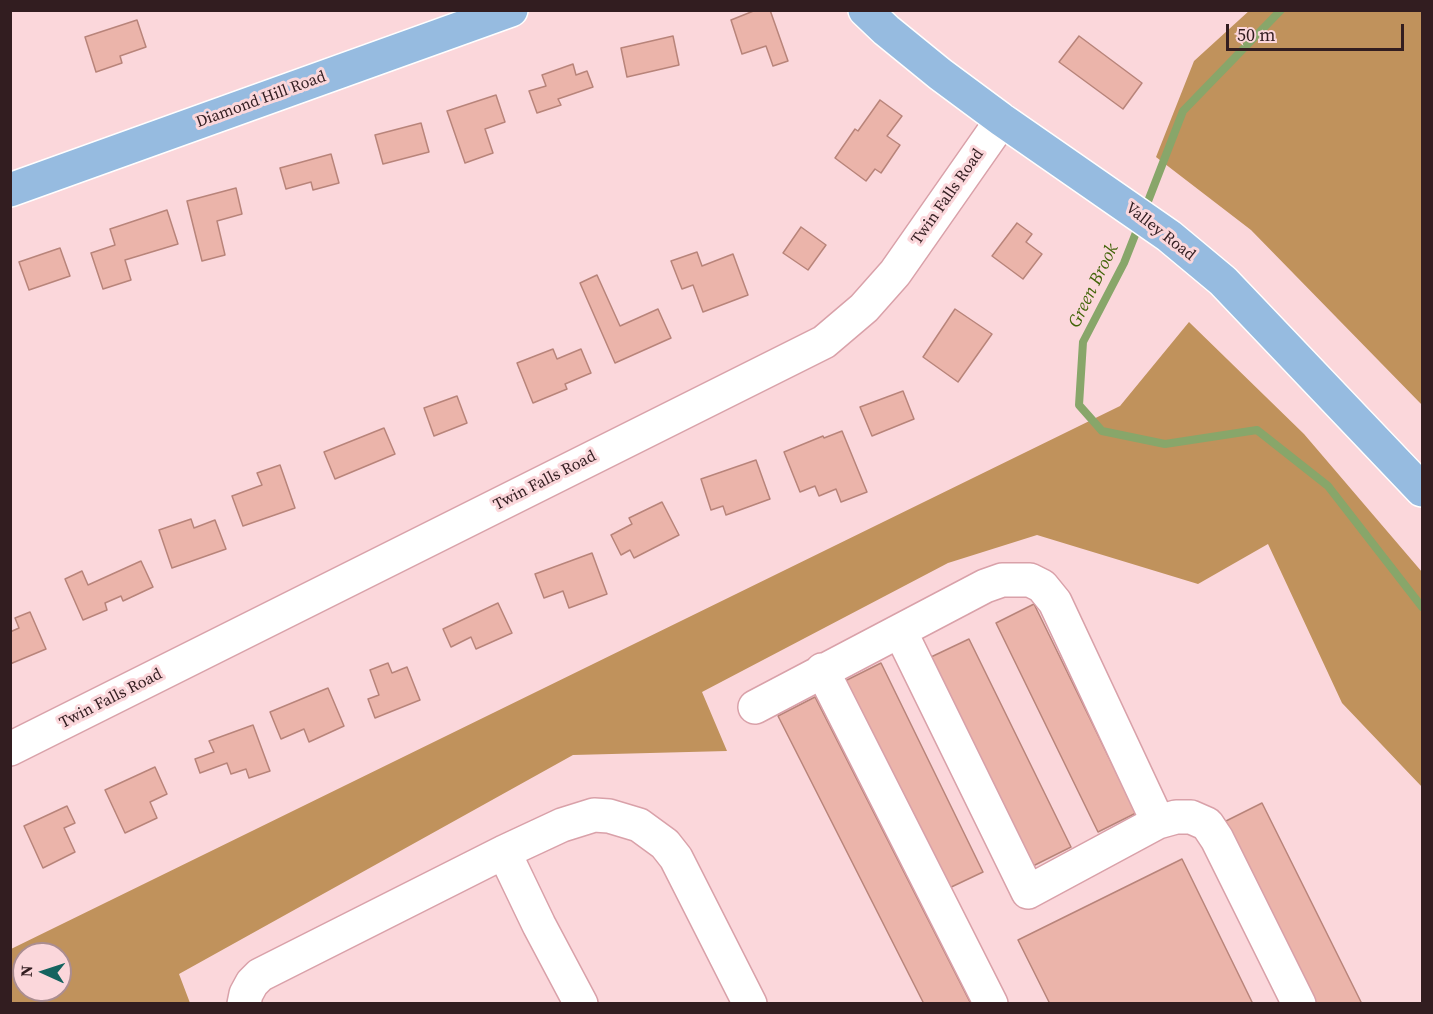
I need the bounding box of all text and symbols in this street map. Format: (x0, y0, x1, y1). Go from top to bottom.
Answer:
scale bar (1229, 12, 1408, 50)
text: 50 m (1237, 22, 1275, 47)
street label: Diamond Hill Road (193, 68, 329, 132)
street label: Twin Falls Road (908, 145, 988, 249)
street label: Valley Road (1121, 199, 1199, 265)
water label: Green Brook (1064, 240, 1124, 332)
street label: Twin Falls Road (490, 447, 600, 515)
street label: Twin Falls Road (56, 665, 166, 733)
north arrow (12, 942, 72, 1002)
text: N (15, 965, 37, 978)

